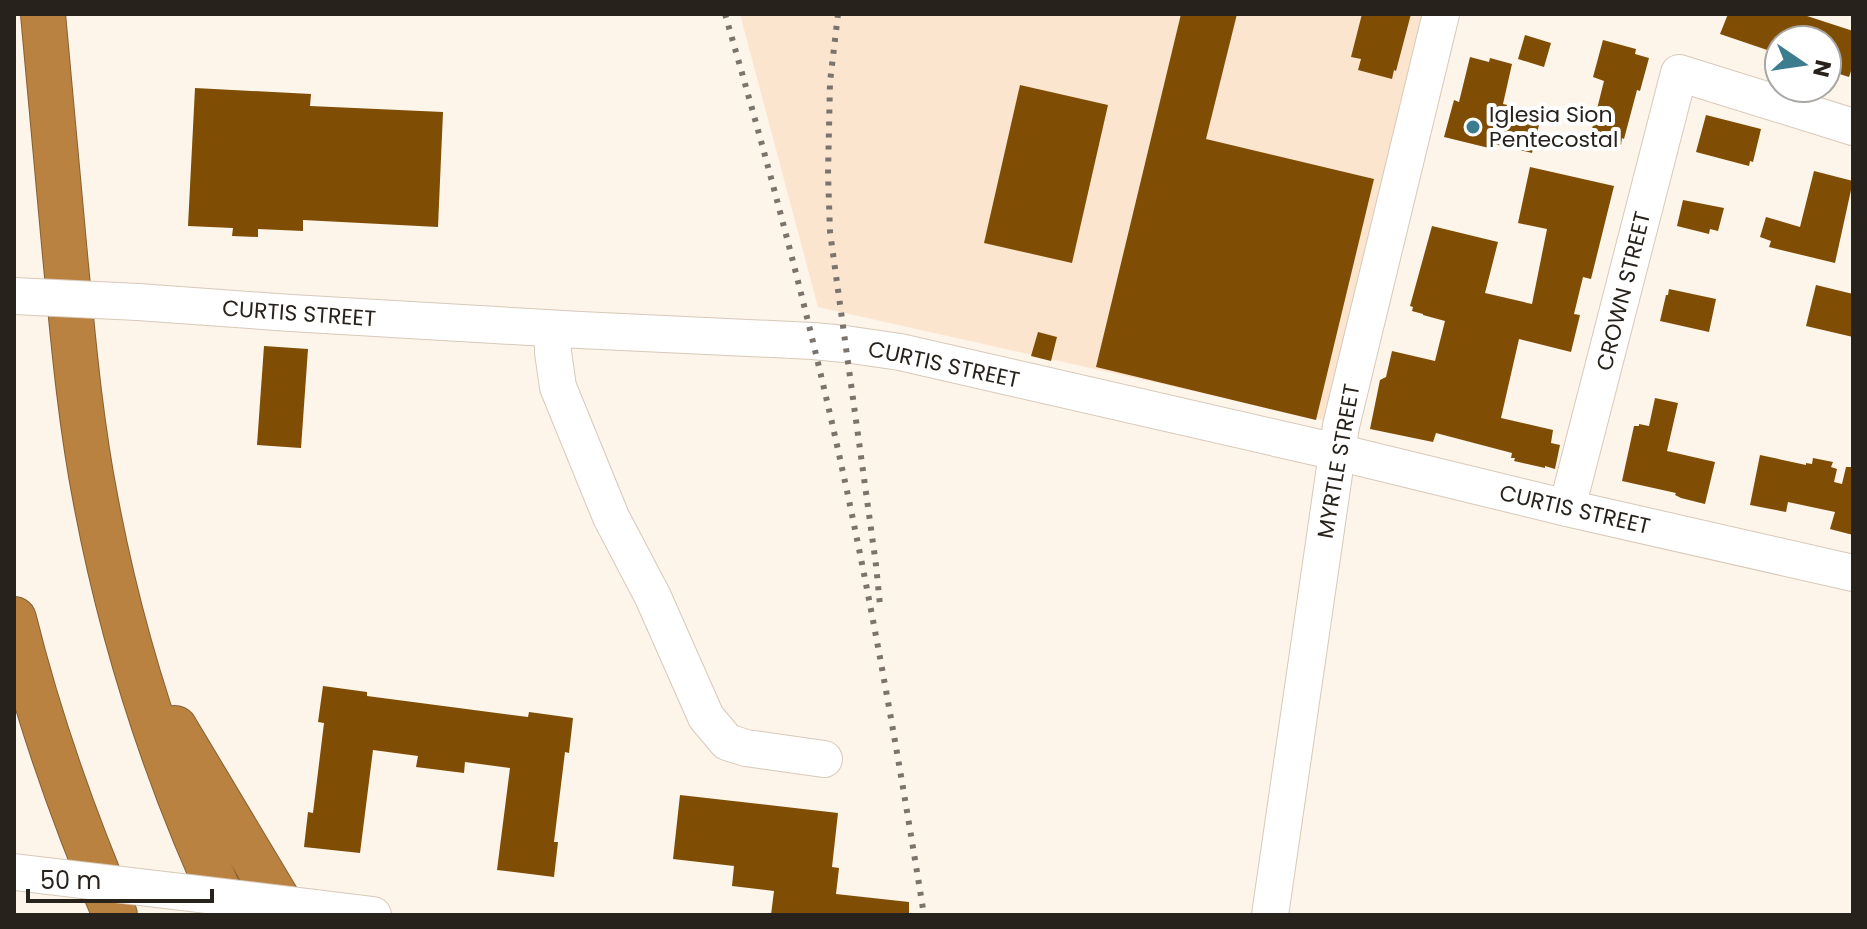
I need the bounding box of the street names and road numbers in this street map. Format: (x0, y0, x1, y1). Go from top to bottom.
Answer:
street label: CROWN STREET (1589, 208, 1658, 374)
street label: CURTIS STREET (221, 293, 377, 334)
street label: CURTIS STREET (865, 333, 1023, 396)
street label: MYRTLE STREET (1310, 381, 1367, 541)
street label: CURTIS STREET (1496, 477, 1653, 542)

